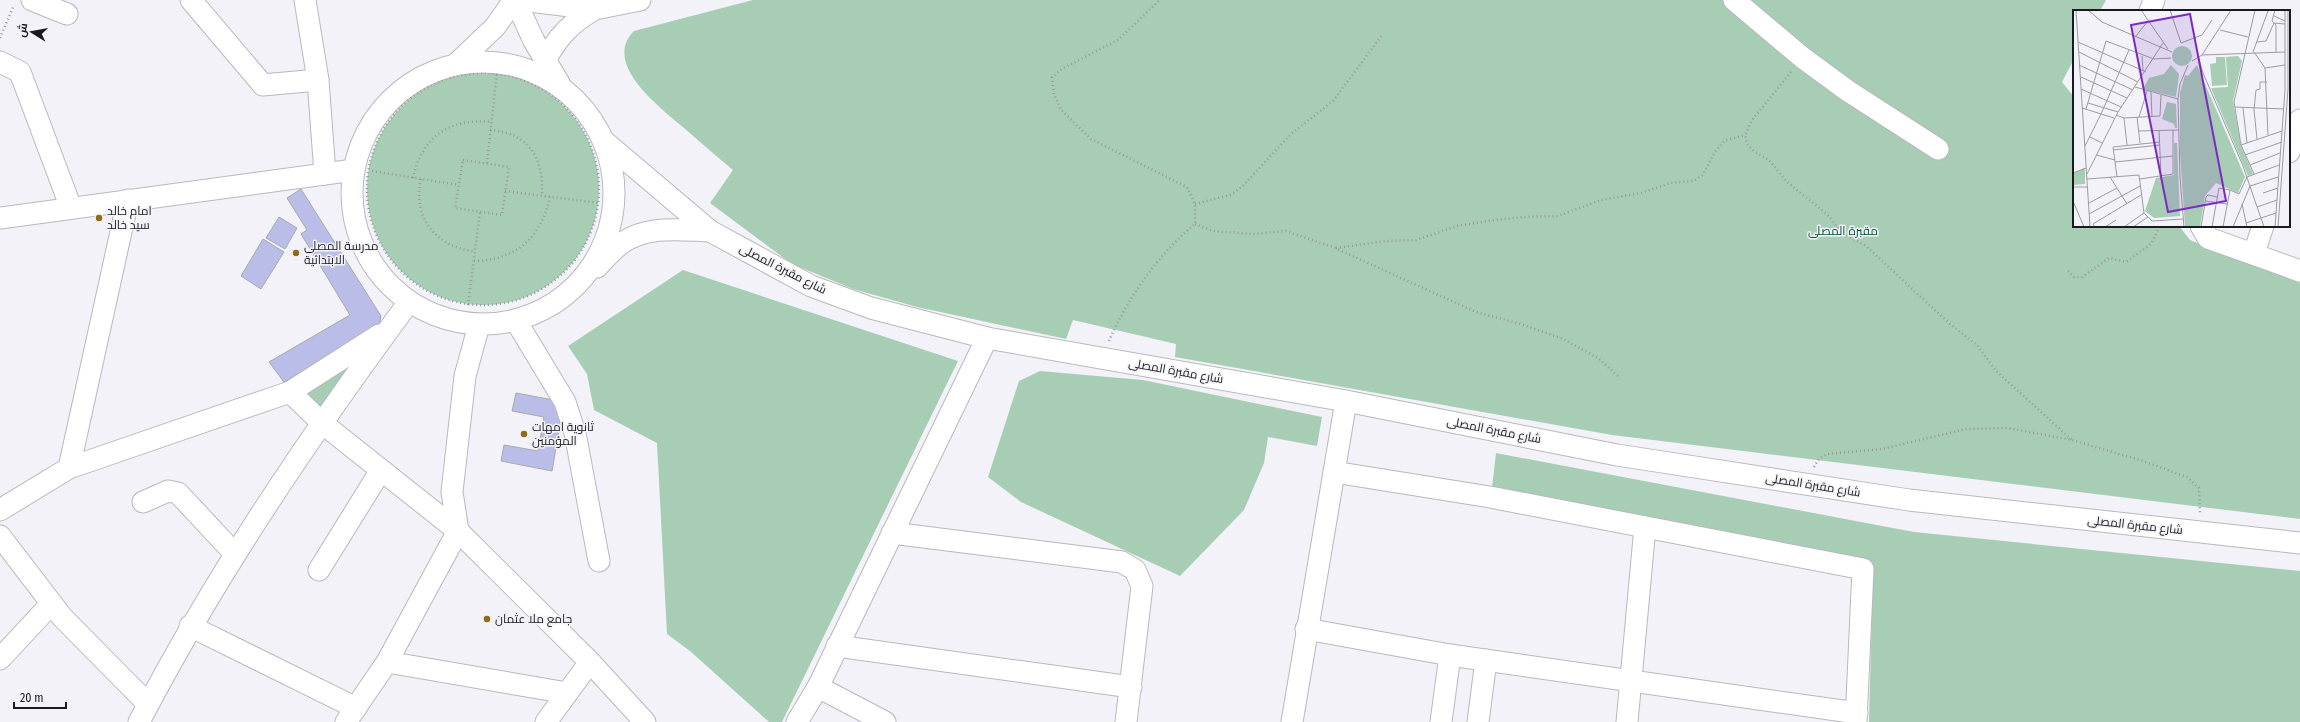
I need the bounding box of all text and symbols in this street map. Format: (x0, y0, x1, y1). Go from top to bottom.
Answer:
inset map (2073, 10, 2290, 227)
north arrow (12, 12, 52, 52)
text: ش (15, 22, 30, 38)
place label: امام خالد سيد خالد (107, 204, 152, 232)
marker: امام خالد سيد خالد (94, 213, 104, 223)
park label: مقبرة المصلى (1808, 224, 1878, 238)
place label: مدرسة المصلى الابتدائية (304, 239, 378, 267)
street label: شارع مقبرة المصلى (737, 241, 829, 298)
marker: مدرسة المصلى الابتدائية (291, 248, 301, 258)
street label: شارع مقبرة المصلى (1127, 356, 1224, 387)
street label: شارع مقبرة المصلى (1445, 414, 1542, 447)
place label: ثانوية امهات المؤمنين (532, 420, 595, 448)
marker: ثانوية امهات المؤمنين (519, 429, 529, 439)
street label: شارع مقبرة المصلى (1764, 471, 1862, 500)
street label: شارع مقبرة المصلى (2086, 513, 2183, 538)
place label: جامع ملا عثمان (495, 612, 572, 627)
marker: جامع ملا عثمان (482, 614, 492, 624)
scale bar (14, 684, 66, 710)
text: 20 m (20, 691, 44, 705)

